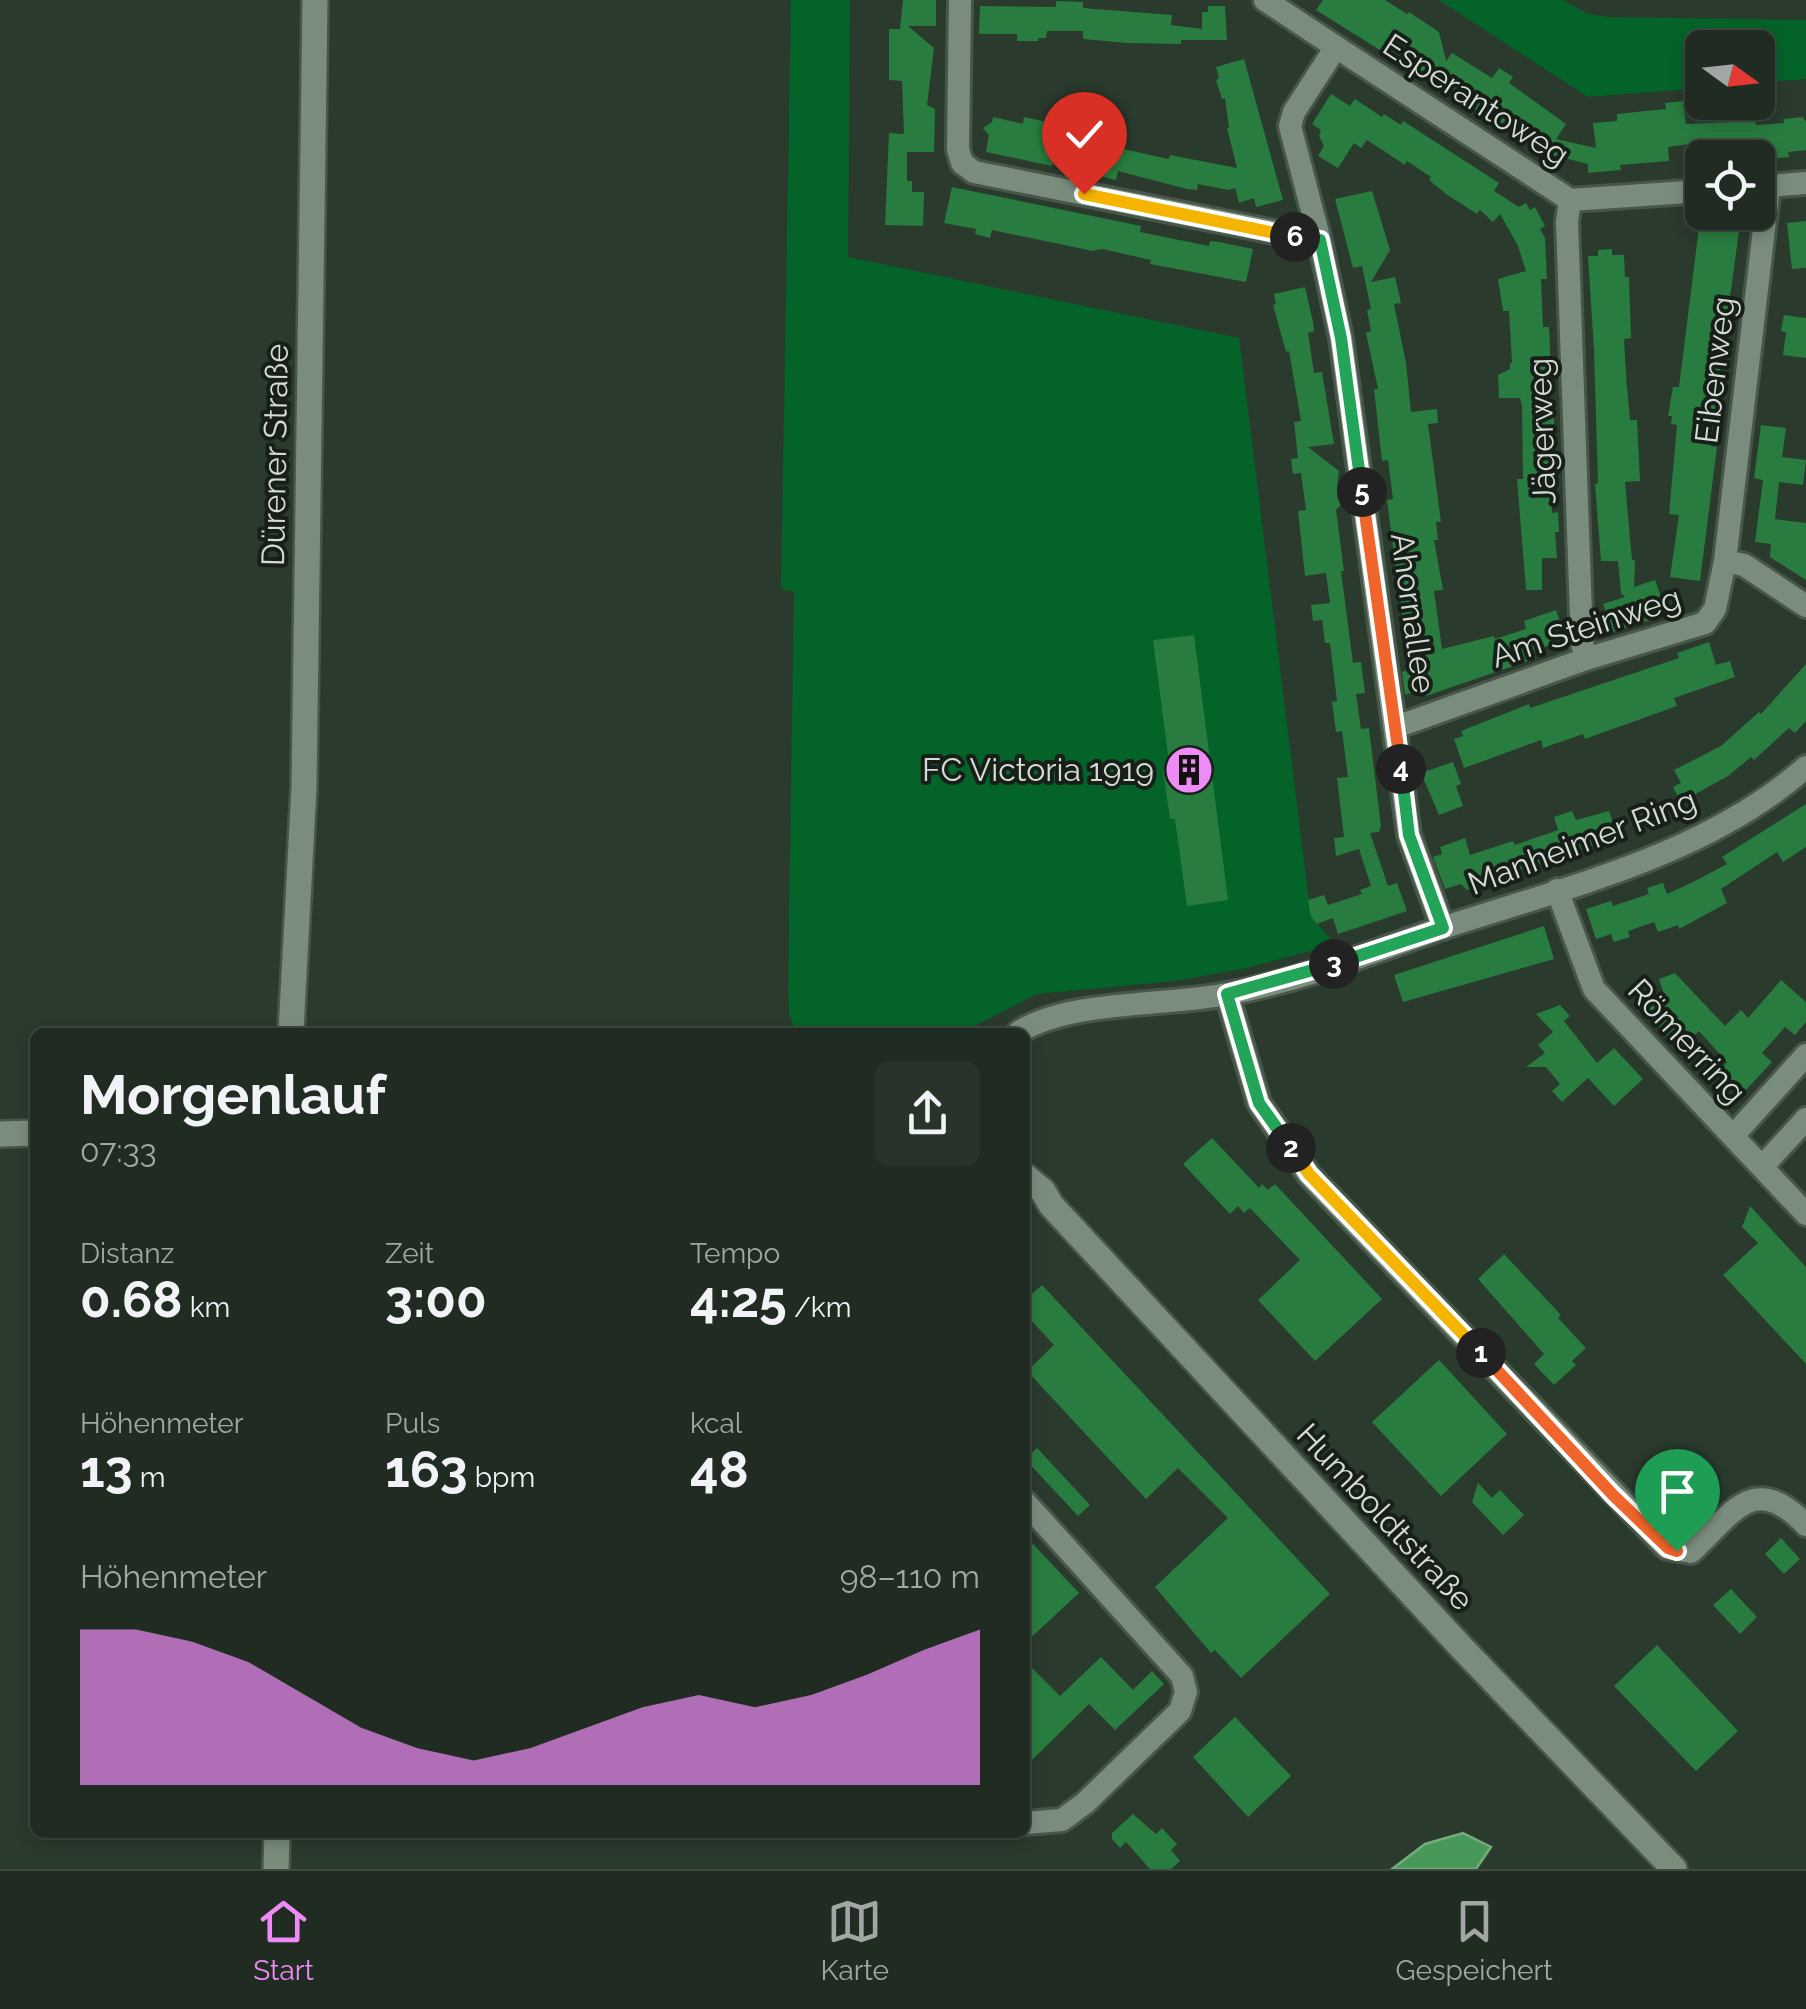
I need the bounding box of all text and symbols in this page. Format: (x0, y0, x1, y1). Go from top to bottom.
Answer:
street label: Esperantoweg (1377, 26, 1576, 173)
north arrow (1685, 30, 1775, 120)
map controls (1685, 30, 1775, 230)
pin (1042, 92, 1127, 195)
icon: check (1057, 107, 1112, 162)
button: locate (1685, 140, 1775, 230)
pin: 6 (1270, 212, 1320, 262)
text: 6 (1287, 220, 1304, 253)
street label: Eibenweg (1687, 295, 1742, 445)
street label: Dürener Straße (254, 344, 295, 566)
street label: Jägerweg (1520, 357, 1563, 505)
pin: 5 (1337, 467, 1387, 517)
text: 5 (1354, 475, 1370, 508)
street label: Ahornallee (1384, 530, 1443, 696)
street label: Am Steinweg (1487, 579, 1685, 675)
building icon: FC Victoria 1919 (1163, 744, 1215, 796)
pin: 4 (1376, 744, 1426, 794)
place label: FC Victoria 1919 (922, 751, 1154, 788)
text: 4 (1393, 752, 1409, 785)
street label: Manheimer Ring (1463, 781, 1701, 902)
pin: 3 (1309, 939, 1359, 989)
text: 3 (1326, 947, 1342, 980)
street label: Römerring (1621, 971, 1754, 1110)
button: share (875, 1061, 980, 1166)
text: Morgenlauf (80, 1062, 386, 1127)
pin: 2 (1266, 1123, 1316, 1173)
text: 2 (1283, 1131, 1299, 1164)
text: 07:33 (80, 1132, 157, 1169)
text: Distanz (80, 1237, 174, 1270)
text: Zeit (385, 1237, 434, 1270)
text: Tempo (690, 1237, 780, 1270)
text: 0.68 (80, 1270, 183, 1329)
text: 3:00 (385, 1270, 487, 1329)
text: 4:25 (690, 1270, 787, 1329)
text: km (183, 1291, 230, 1324)
text: /km (787, 1291, 851, 1324)
pin: 1 (1456, 1328, 1506, 1378)
text: 1 (1474, 1336, 1488, 1369)
text: Höhenmeter (80, 1407, 244, 1440)
text: Puls (385, 1407, 440, 1440)
text: kcal (690, 1407, 742, 1440)
street label: Humboldtstraße (1290, 1416, 1481, 1618)
text: 13 (80, 1440, 133, 1499)
text: 163 (385, 1440, 468, 1499)
text: 48 (690, 1440, 749, 1499)
pin (1635, 1449, 1720, 1552)
text: m (133, 1461, 165, 1494)
text: bpm (468, 1461, 535, 1494)
icon: arrive (1650, 1464, 1705, 1519)
text: Höhenmeter (80, 1558, 267, 1595)
text: 98–110 m (840, 1558, 980, 1595)
tab: Start (253, 1894, 314, 1987)
tab: Karte (820, 1894, 889, 1987)
tab: Gespeichert (1396, 1894, 1553, 1987)

